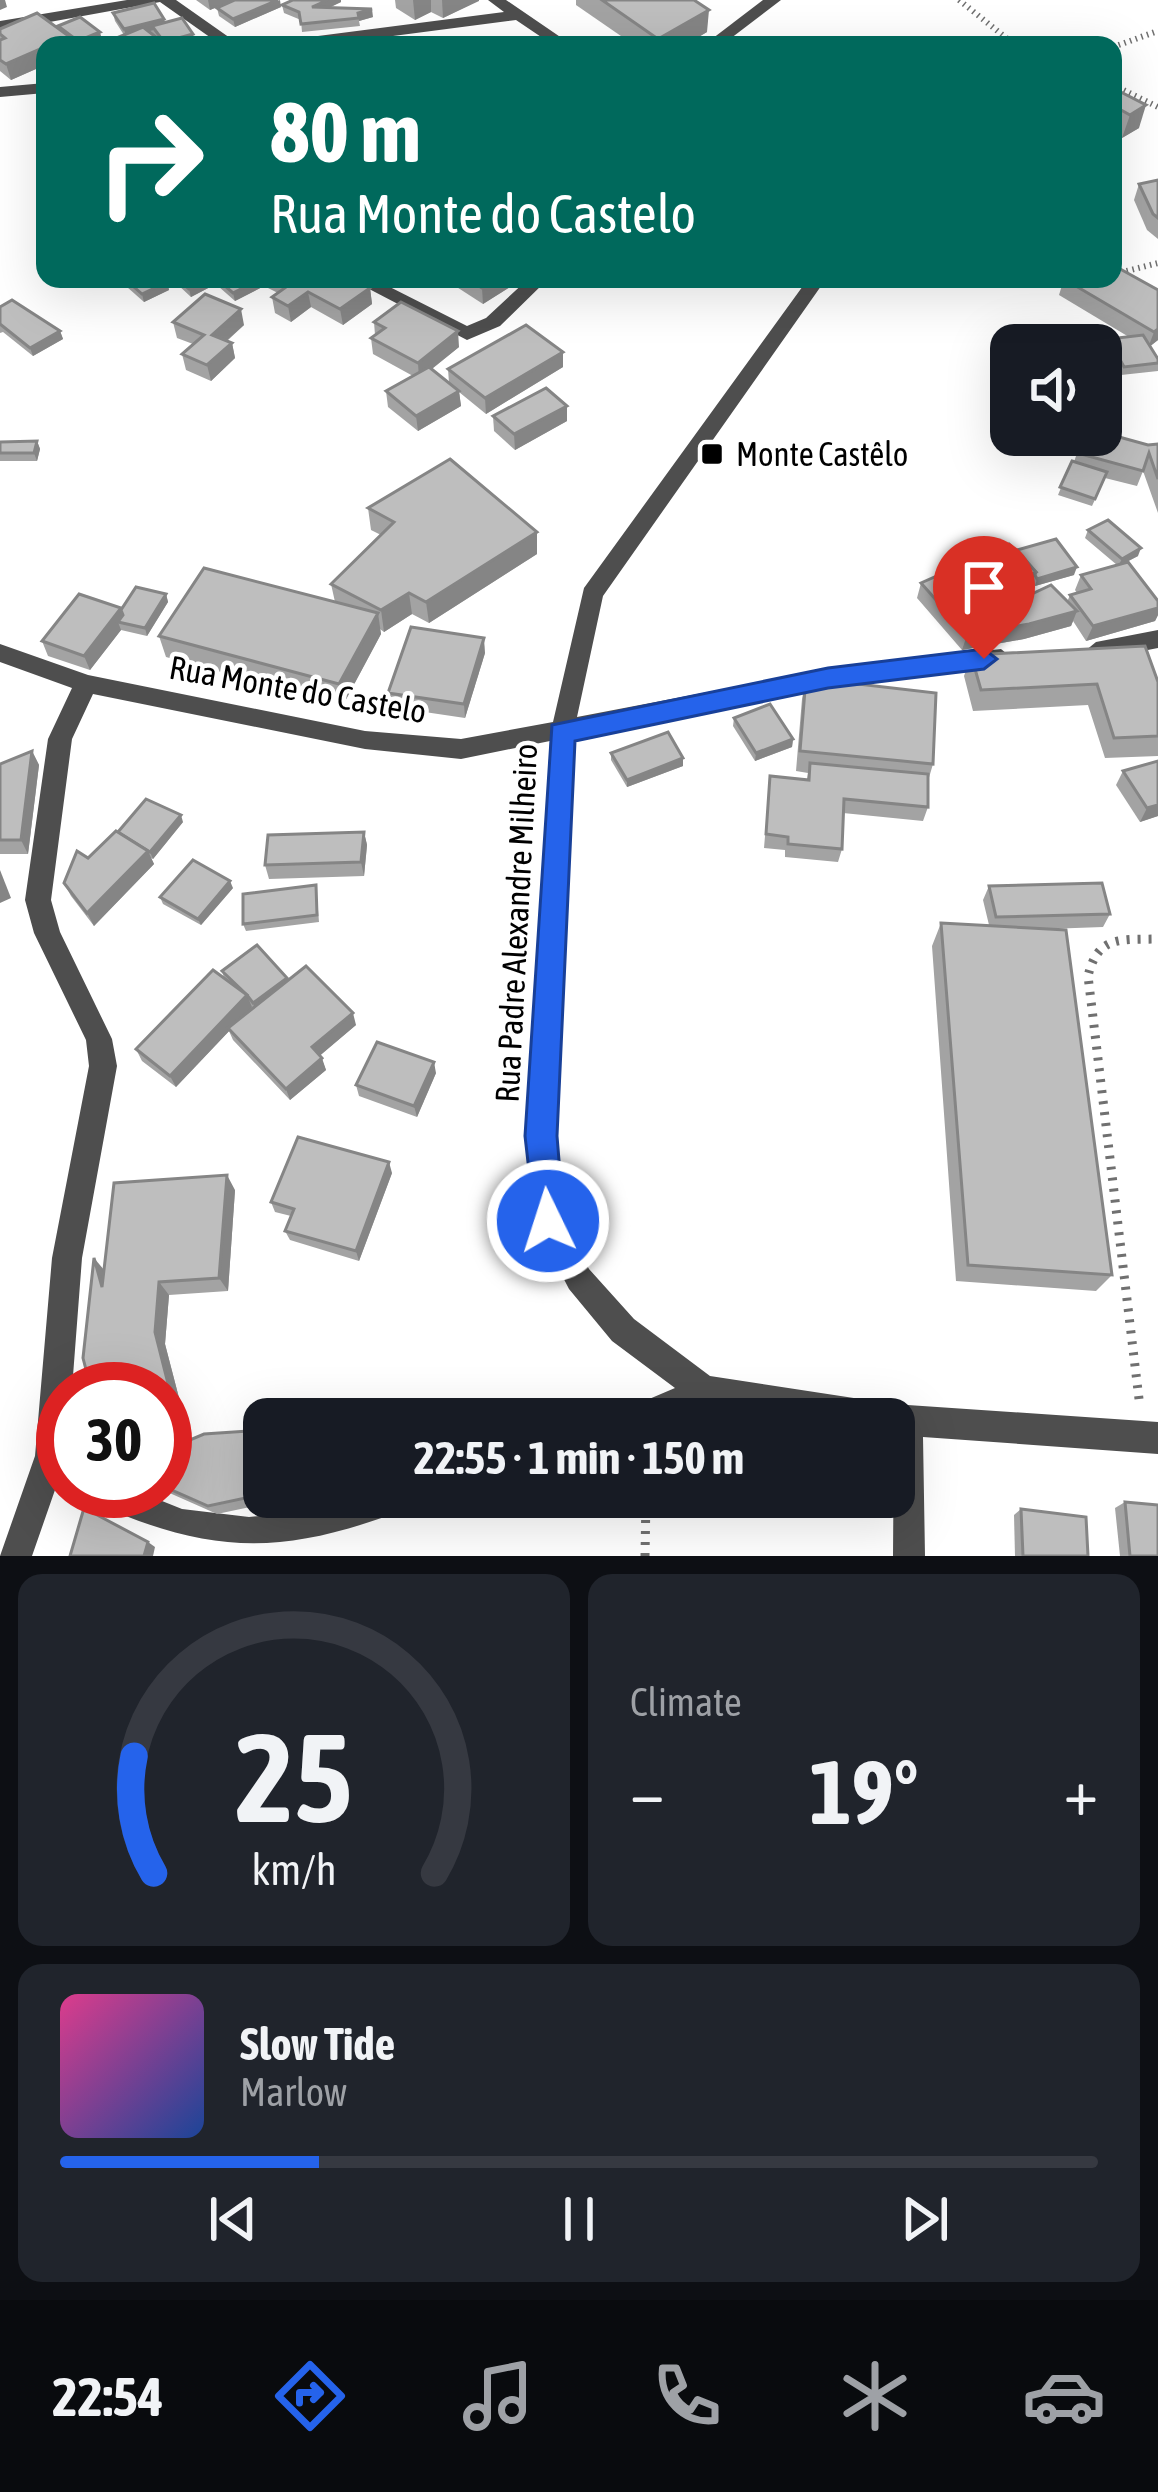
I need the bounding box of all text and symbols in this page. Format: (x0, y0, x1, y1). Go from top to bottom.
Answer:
icon: right (72, 84, 228, 240)
text: 80 m (270, 84, 421, 180)
text: Rua Monte do Castelo (270, 183, 696, 244)
map controls (990, 324, 1122, 456)
button: sound (990, 324, 1122, 456)
place label: Monte Castêlo (736, 435, 908, 473)
marker: Monte Castêlo (699, 441, 725, 467)
pin (933, 536, 1035, 659)
icon: arrive (951, 554, 1017, 620)
street label: Rua Monte do Castelo (167, 648, 429, 730)
street label: Rua Padre Alexandre Milheiro (488, 743, 544, 1103)
position arrow (485, 1158, 611, 1284)
speed limit sign: 30 (36, 1362, 192, 1518)
text: 22:55 · 1 min · 150 m (414, 1432, 744, 1484)
text: Climate (630, 1680, 742, 1724)
text: 25 (235, 1705, 353, 1848)
text: 19° (809, 1740, 919, 1843)
text: − (630, 1753, 664, 1829)
text: + (1064, 1753, 1098, 1829)
text: km/h (251, 1845, 337, 1894)
text: Slow Tide (240, 2018, 395, 2070)
text: Marlow (240, 2070, 347, 2114)
icon: previous (200, 2186, 266, 2252)
icon: pause (546, 2186, 612, 2252)
icon: next (892, 2186, 958, 2252)
icon: directions (268, 2354, 352, 2438)
icon: music (456, 2354, 540, 2438)
icon: phone (645, 2354, 729, 2438)
icon: climate (833, 2354, 917, 2438)
icon: car (1022, 2354, 1106, 2438)
text: 22:54 (52, 2366, 163, 2427)

